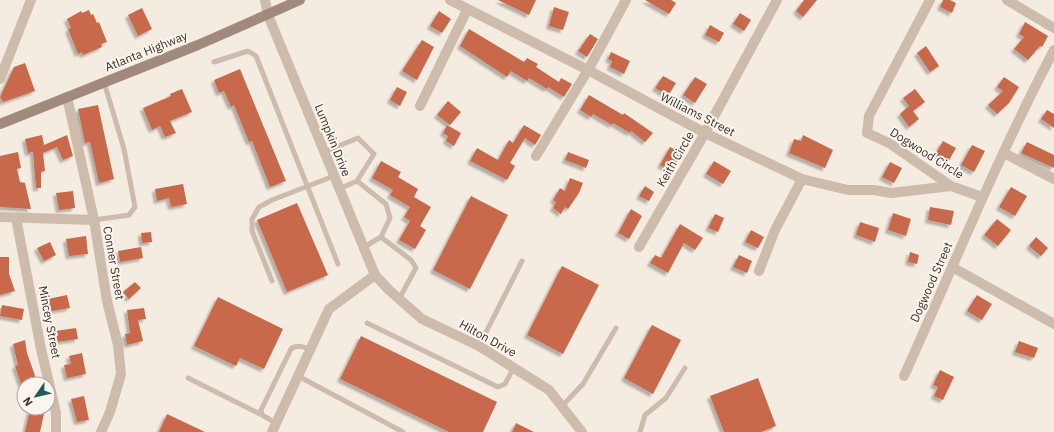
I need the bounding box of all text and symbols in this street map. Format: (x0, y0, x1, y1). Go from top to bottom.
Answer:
street label: Atlanta Highway (102, 28, 190, 74)
street label: Williams Street (658, 89, 738, 139)
street label: Lumpkin Drive (312, 102, 355, 179)
street label: Dogwood Circle (887, 124, 967, 182)
street label: Keith Circle (653, 128, 697, 189)
street label: Conner Street (100, 225, 128, 301)
street label: Dogwood Street (907, 239, 955, 325)
street label: Mincey Street (36, 284, 64, 360)
street label: Hilton Drive (457, 316, 520, 360)
north arrow (16, 376, 56, 416)
text: N (20, 394, 36, 409)

